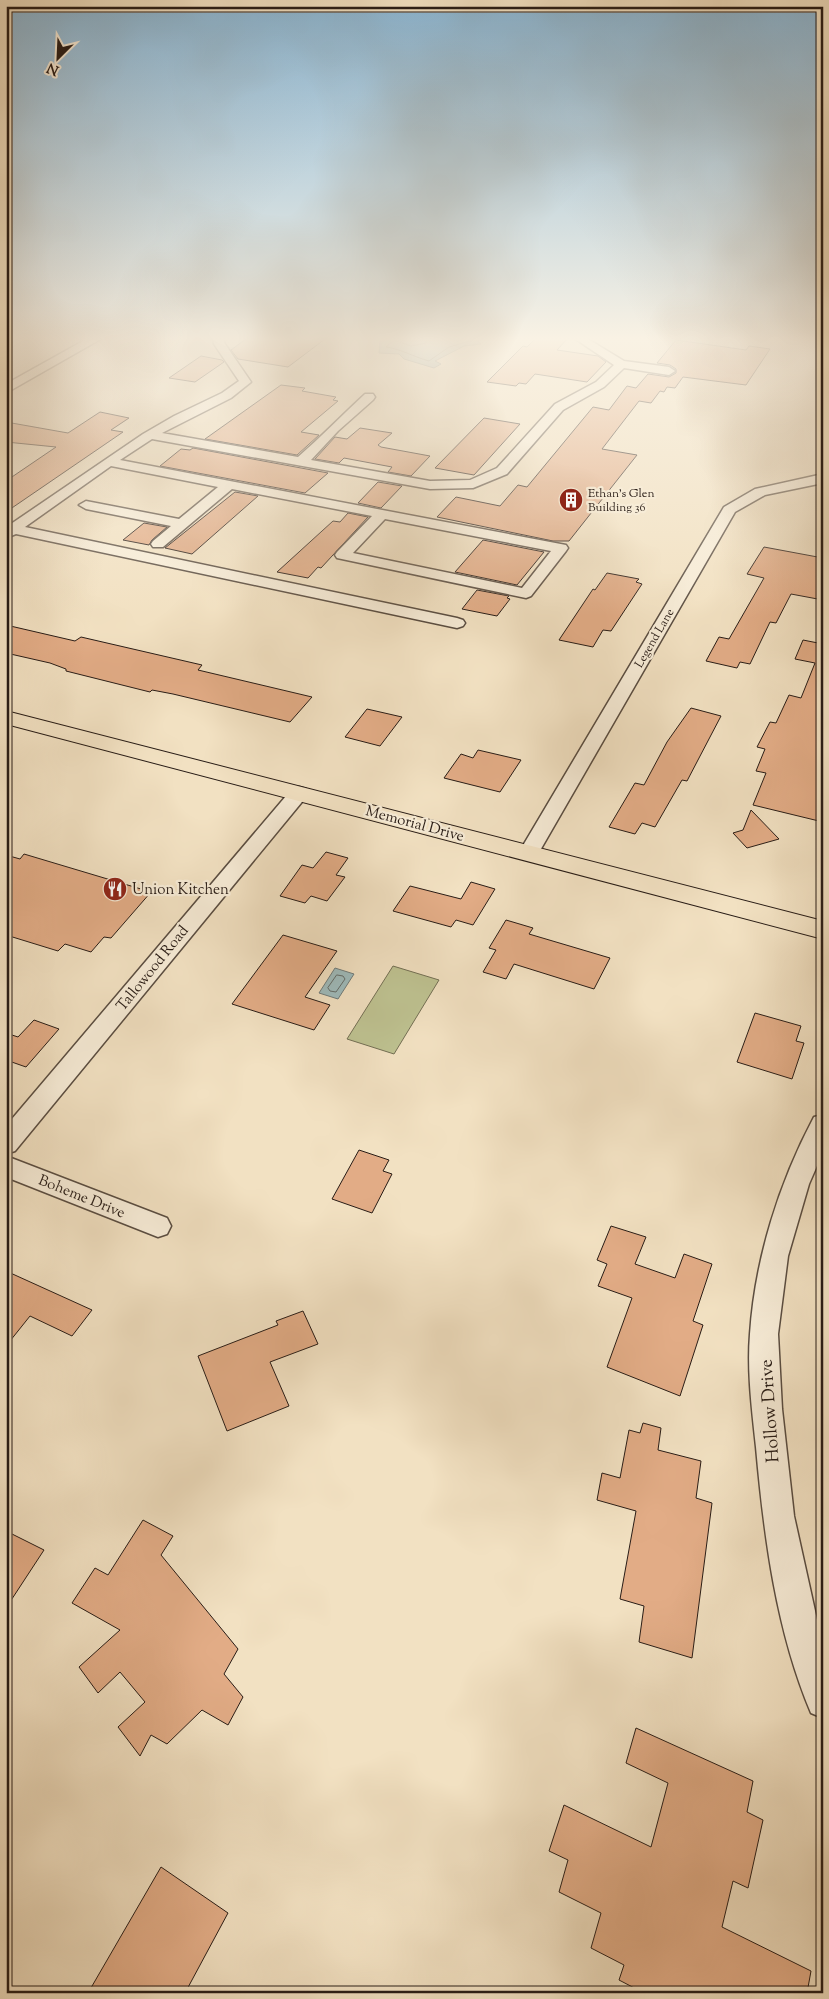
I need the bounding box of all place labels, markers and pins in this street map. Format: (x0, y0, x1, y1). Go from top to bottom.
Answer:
place label: Ethan's Glen Building 36 (588, 485, 654, 517)
building icon: Ethan's Glen Building 36 (558, 487, 584, 513)
restaurant icon: Union Kitchen (102, 876, 128, 902)
place label: Union Kitchen (132, 880, 229, 901)

